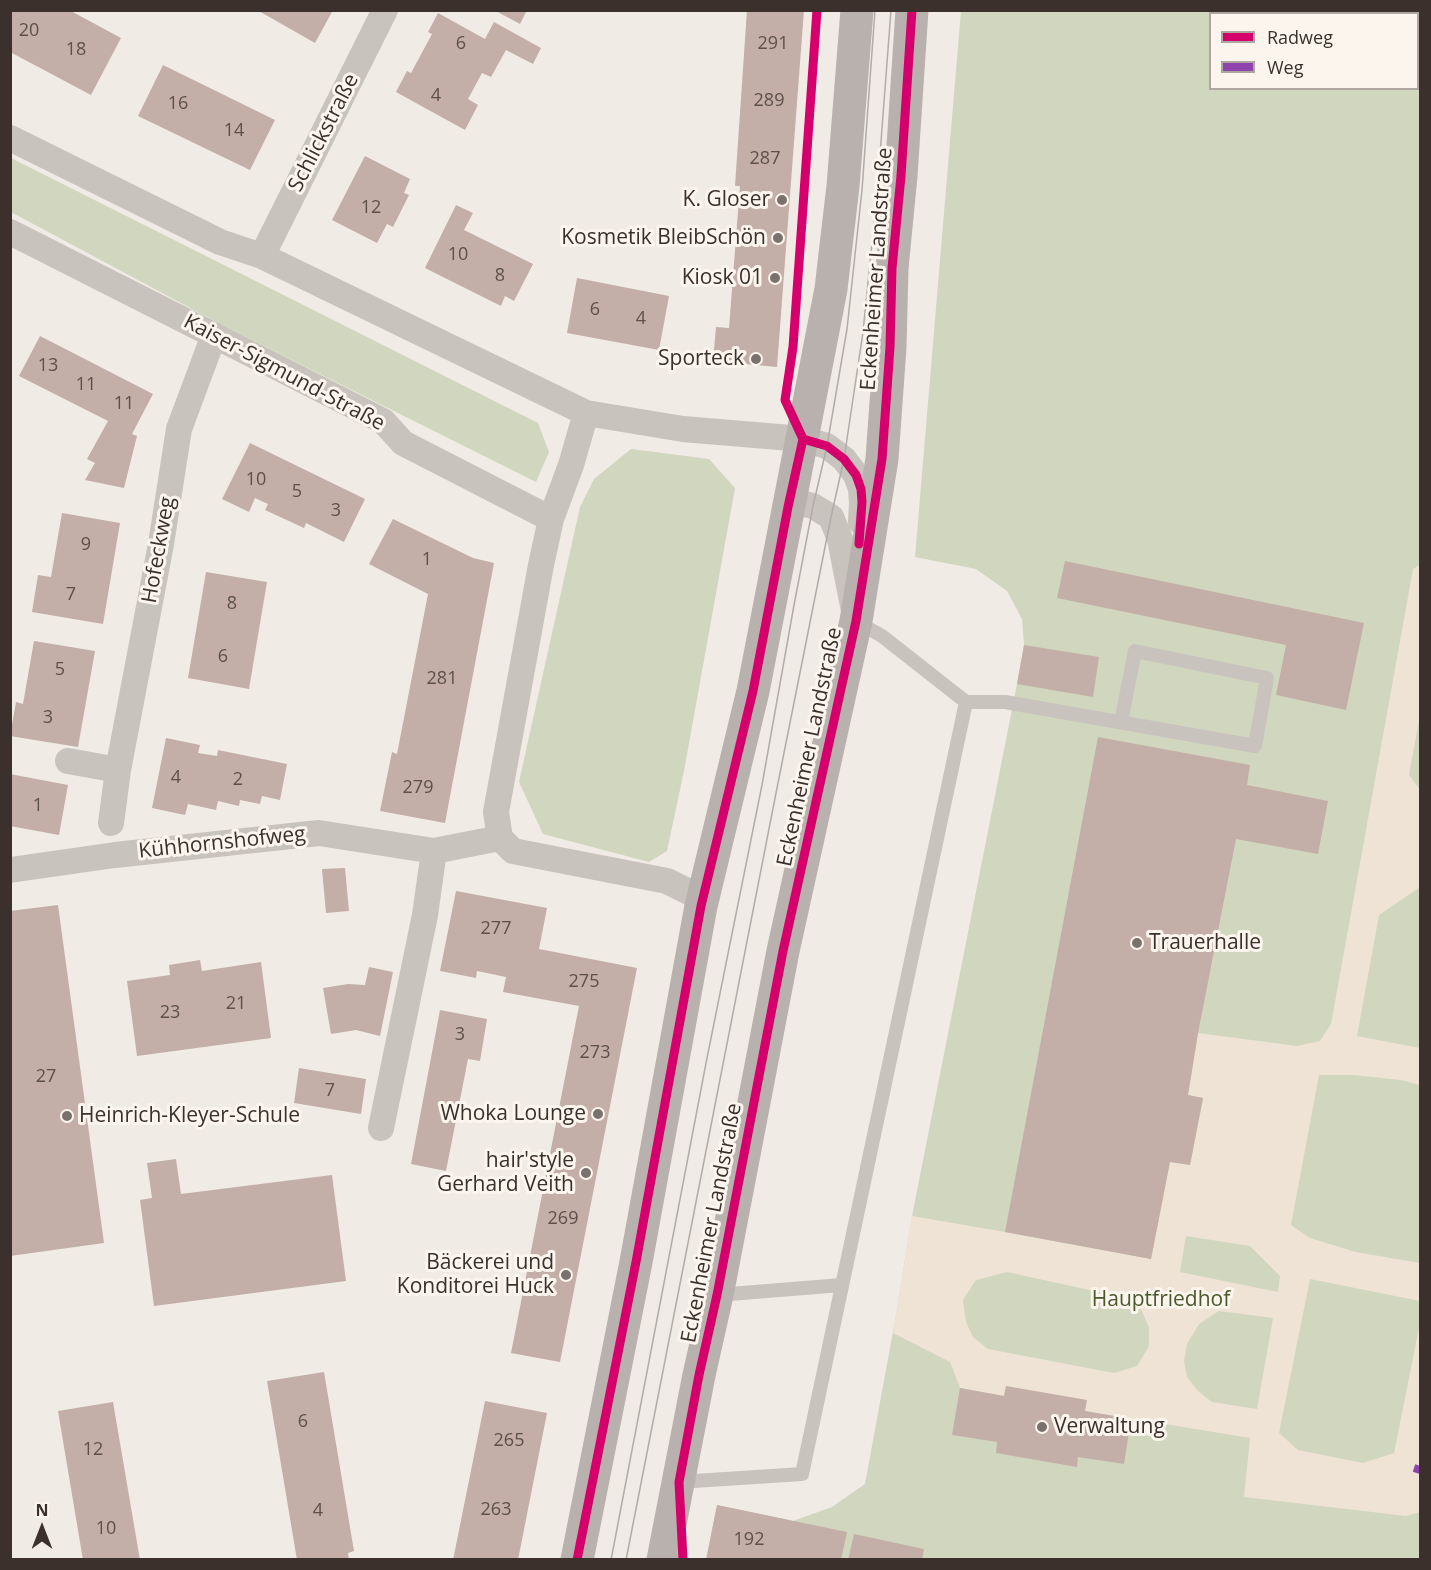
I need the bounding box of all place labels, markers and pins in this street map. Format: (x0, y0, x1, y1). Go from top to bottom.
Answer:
place label: K. Gloser (683, 187, 770, 213)
marker: K. Gloser (775, 193, 789, 207)
place label: Kosmetik BleibSchön (561, 225, 766, 251)
marker: Kosmetik BleibSchön (771, 231, 785, 245)
place label: Kiosk 01 (682, 265, 763, 291)
marker: Kiosk 01 (768, 271, 782, 285)
place label: Sporteck (658, 346, 744, 372)
marker: Sporteck (749, 352, 763, 366)
place label: Trauerhalle (1149, 930, 1261, 956)
marker: Trauerhalle (1130, 936, 1144, 950)
place label: Whoka Lounge (440, 1101, 586, 1127)
place label: Heinrich-Kleyer-Schule (79, 1103, 300, 1129)
marker: Whoka Lounge (591, 1107, 605, 1121)
marker: Heinrich-Kleyer-Schule (60, 1109, 74, 1123)
place label: hair'style Gerhard Veith (437, 1148, 574, 1198)
marker: hair'style Gerhard Veith (579, 1166, 593, 1180)
place label: Bäckerei und Konditorei Huck (397, 1250, 554, 1300)
marker: Bäckerei und Konditorei Huck (559, 1268, 573, 1282)
place label: Verwaltung (1054, 1414, 1165, 1440)
marker: Verwaltung (1035, 1420, 1049, 1434)

